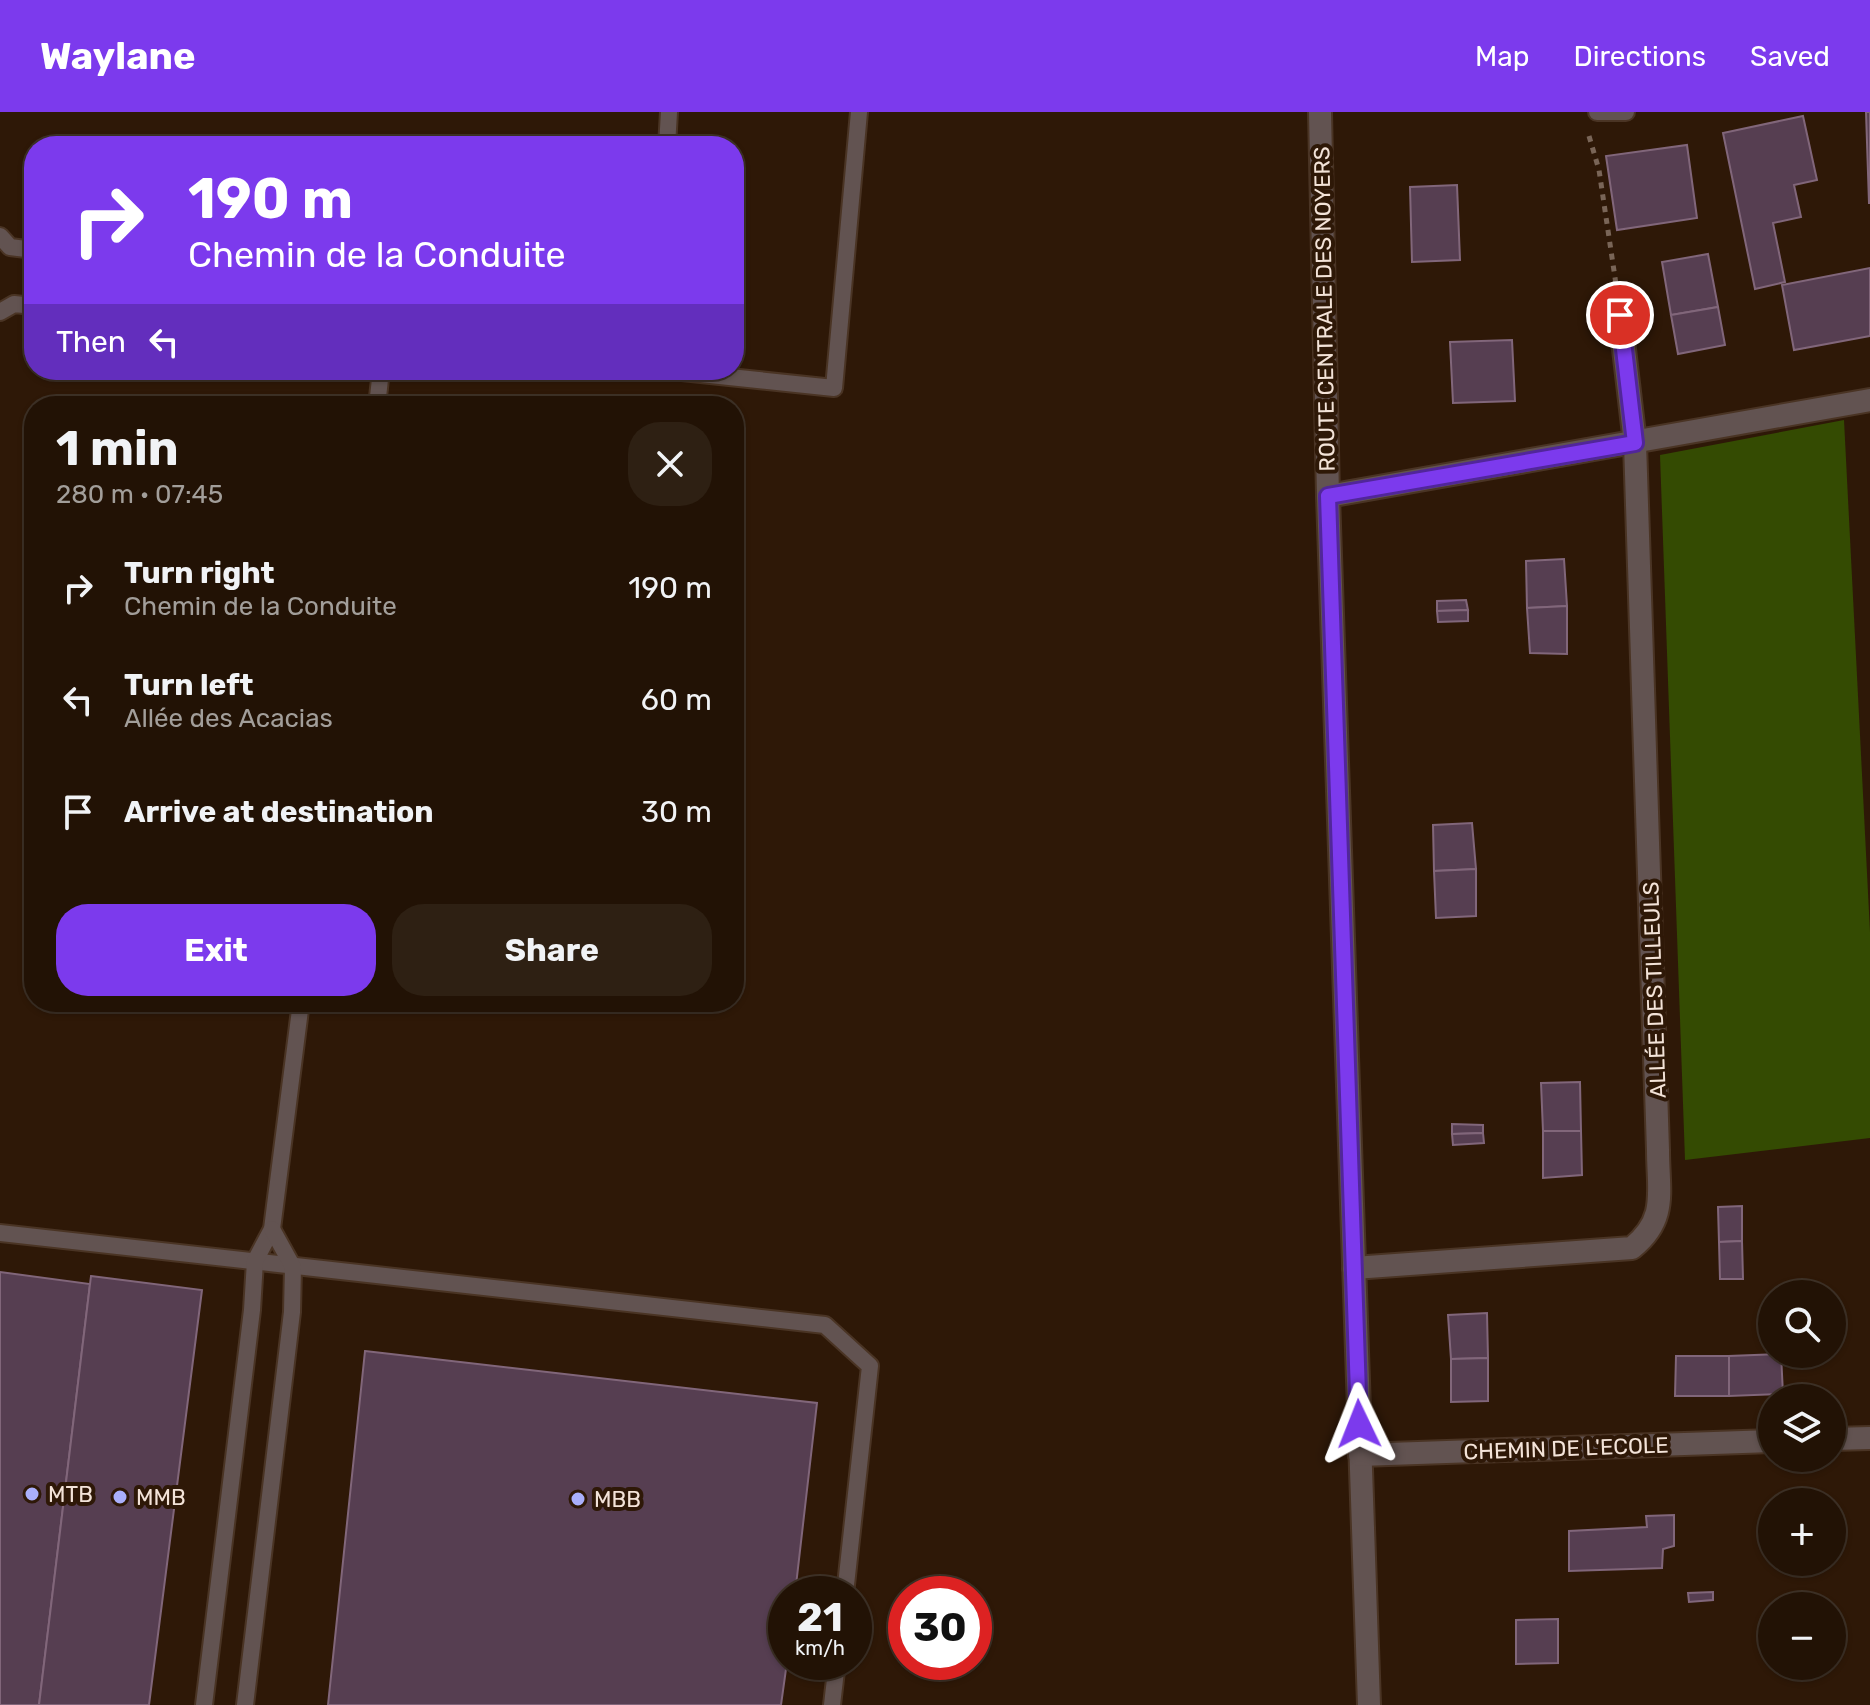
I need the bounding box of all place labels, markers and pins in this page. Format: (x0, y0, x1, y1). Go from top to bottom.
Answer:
pin (1586, 281, 1654, 349)
place label: MTB (48, 1481, 93, 1508)
place label: MMB (136, 1484, 186, 1511)
marker: MTB (23, 1485, 41, 1503)
place label: MBB (594, 1486, 641, 1513)
marker: MMB (111, 1488, 129, 1506)
marker: MBB (569, 1490, 587, 1508)

